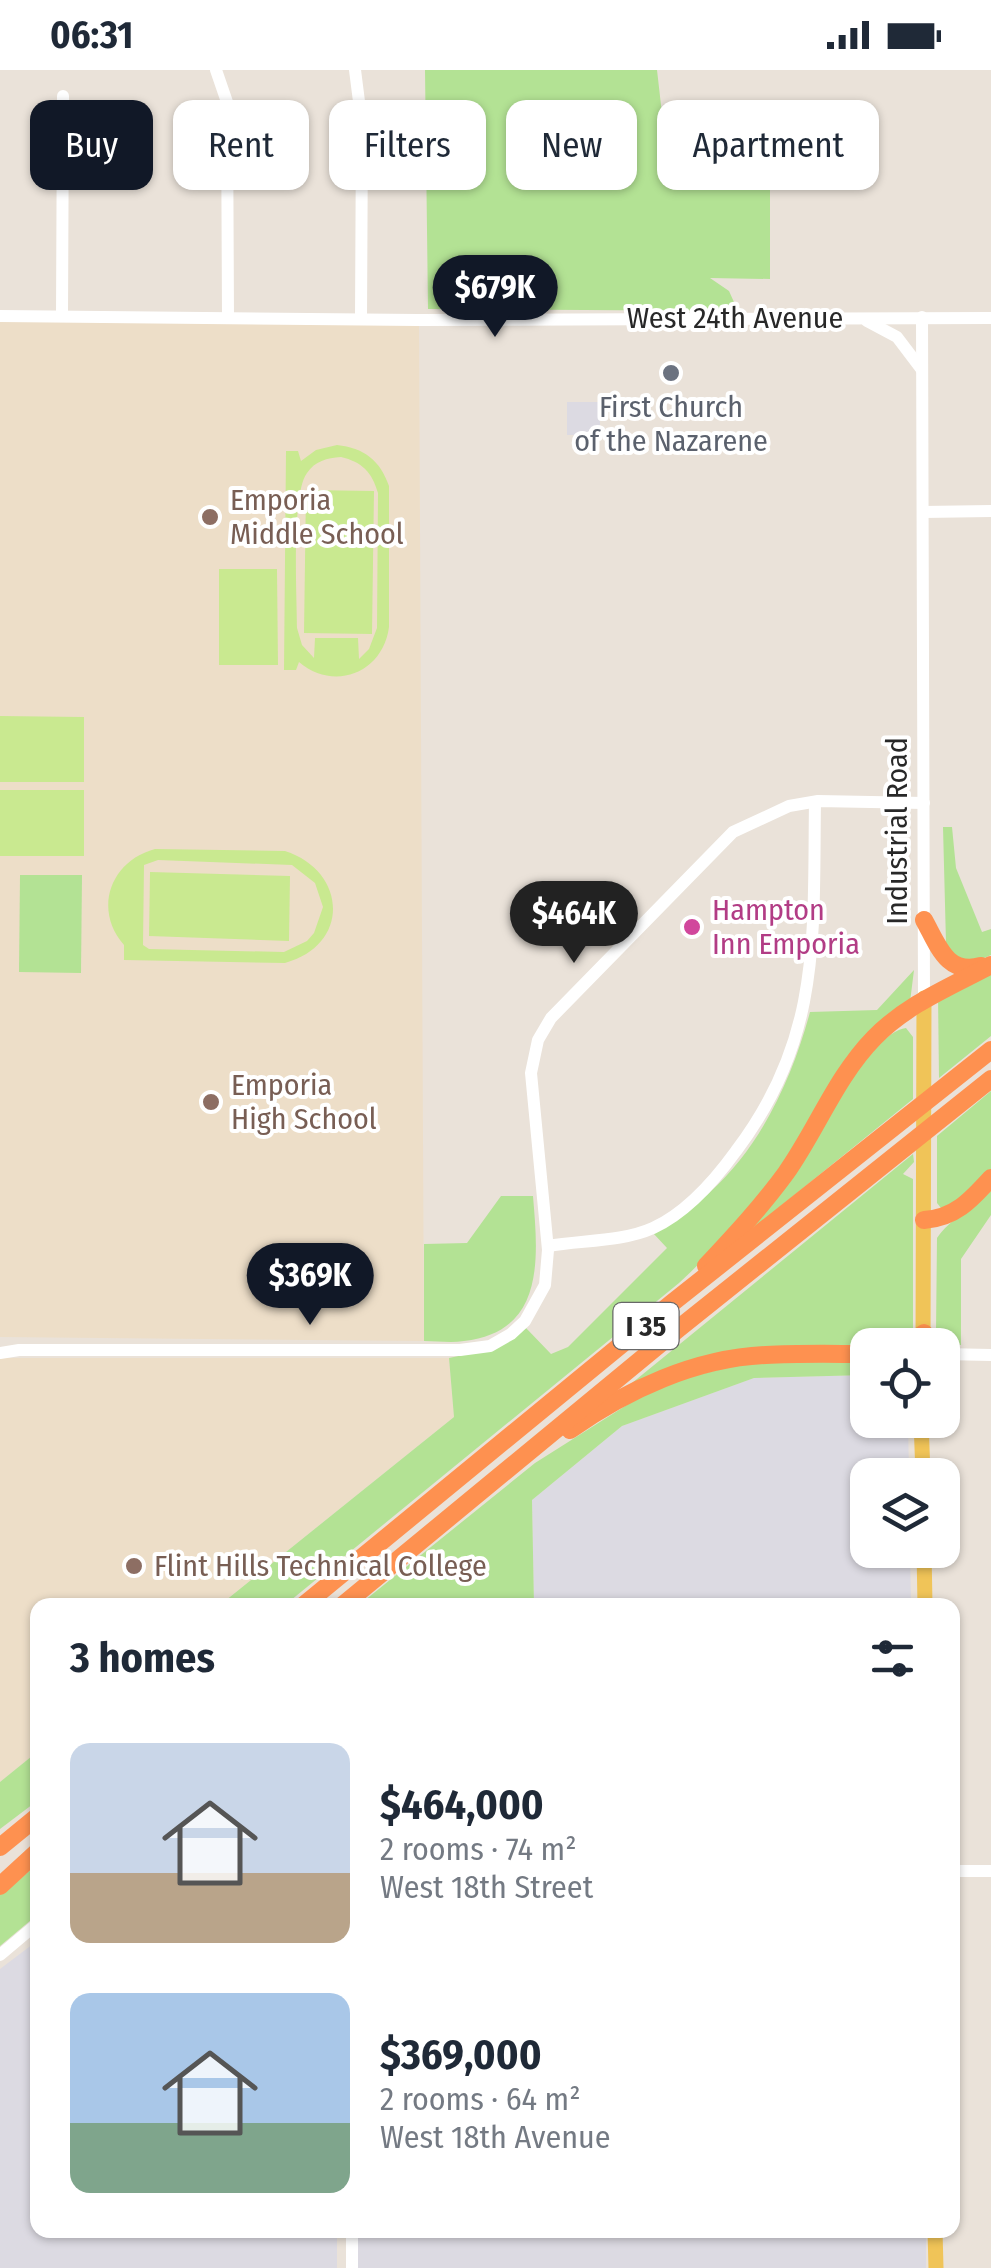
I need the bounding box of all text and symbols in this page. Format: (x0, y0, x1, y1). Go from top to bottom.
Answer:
text: 06:31 (50, 12, 133, 58)
chip: Buy (30, 100, 153, 190)
chip: Rent (173, 100, 309, 190)
chip: Filters (329, 100, 486, 190)
chip: New (506, 100, 637, 190)
chip: Apartment (657, 100, 879, 190)
pin: $679K (425, 255, 565, 340)
text: $679K (455, 268, 535, 306)
street label: West 24th Avenue (627, 300, 843, 336)
marker: First Church of the Nazarene (660, 362, 682, 384)
place label: First Church of the Nazarene (574, 389, 768, 459)
place label: Emporia Middle School (230, 482, 404, 552)
marker: Emporia Middle School (199, 506, 221, 528)
street label: Industrial Road (879, 737, 915, 925)
pin: $464K (504, 881, 644, 966)
place label: Hampton Inn Emporia (712, 892, 860, 962)
text: $464K (532, 894, 616, 932)
marker: Hampton Inn Emporia (681, 916, 703, 938)
place label: Emporia High School (231, 1067, 377, 1137)
marker: Emporia High School (200, 1091, 222, 1113)
pin: $369K (240, 1243, 380, 1328)
text: $369K (269, 1256, 351, 1294)
road number: I 35 (614, 1303, 678, 1349)
map controls (850, 1328, 960, 1568)
button: locate (850, 1328, 960, 1438)
button: layers (850, 1458, 960, 1568)
place label: Flint Hills Technical College (154, 1548, 487, 1584)
marker: Flint Hills Technical College (123, 1555, 145, 1577)
icon: filters (865, 1631, 920, 1686)
text: 3 homes (70, 1633, 215, 1683)
text: $464,000 (380, 1780, 544, 1830)
icon: home (150, 1783, 270, 1903)
text: 2 rooms · 74 m² (380, 1830, 577, 1868)
text: West 18th Street (380, 1868, 593, 1906)
text: $369,000 (380, 2030, 542, 2080)
icon: home (150, 2033, 270, 2153)
text: 2 rooms · 64 m² (380, 2080, 581, 2118)
text: West 18th Avenue (380, 2118, 611, 2156)

